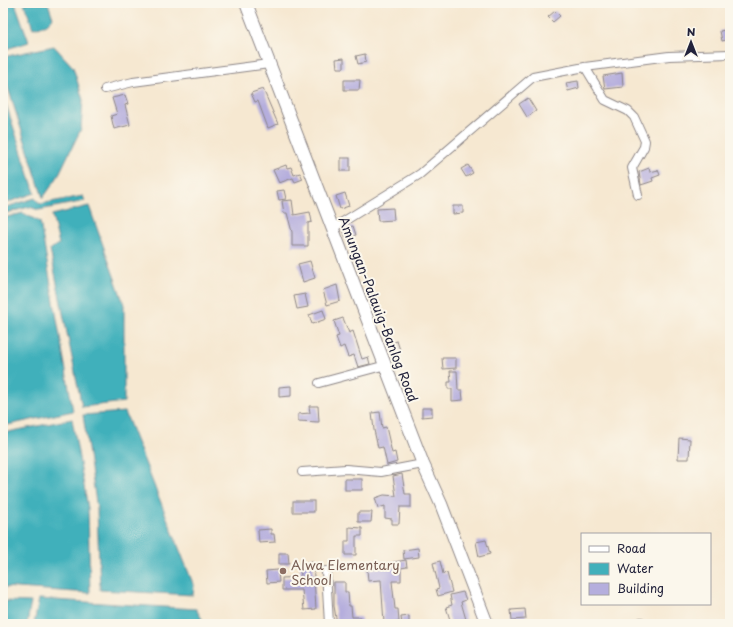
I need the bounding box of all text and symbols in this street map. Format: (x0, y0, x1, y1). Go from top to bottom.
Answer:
north arrow (671, 22, 711, 62)
text: N (687, 23, 696, 40)
street label: Amungan-Palauig-Banlog Road (335, 213, 423, 405)
legend (581, 533, 711, 605)
text: Road (617, 539, 646, 557)
place label: Alwa Elementary School (291, 555, 400, 589)
text: Water (617, 559, 654, 577)
marker: Alwa Elementary School (278, 566, 288, 576)
text: Building (617, 579, 664, 597)

